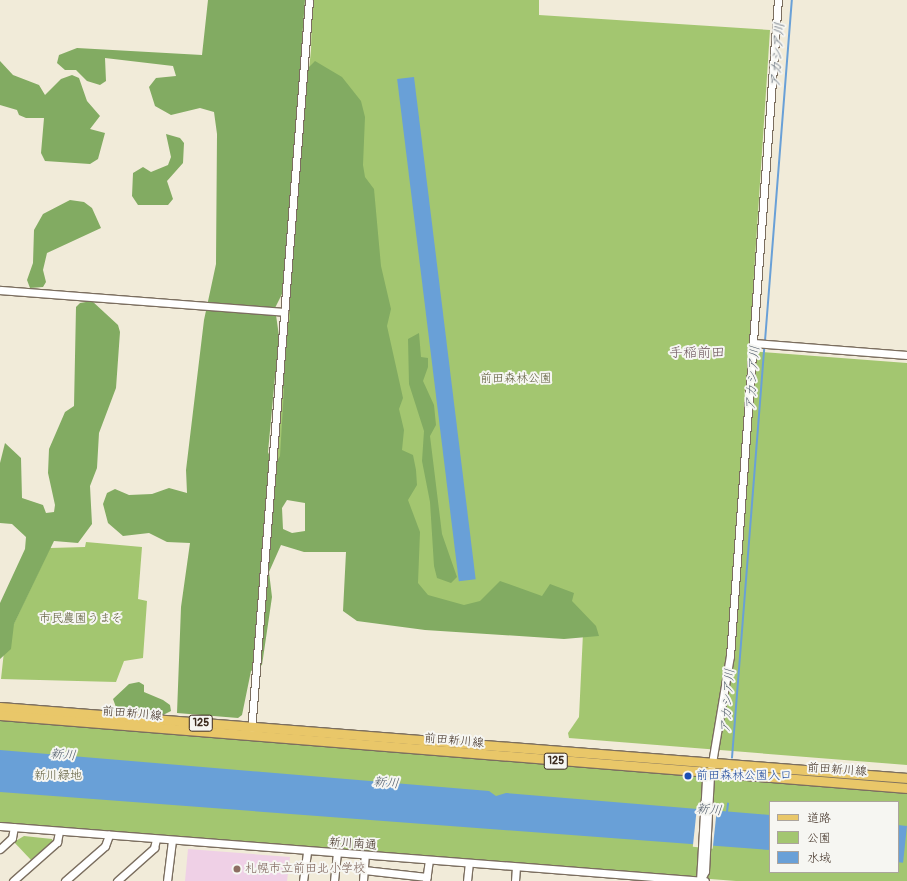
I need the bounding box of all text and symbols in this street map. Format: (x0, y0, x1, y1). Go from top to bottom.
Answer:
water label: アカシア川 (768, 22, 788, 88)
district label: 手稲前田 (669, 345, 725, 361)
water label: アカシア川 (743, 345, 763, 411)
park label: 前田森林公園 (480, 372, 552, 386)
park label: 市民農園うまそ (39, 612, 123, 626)
water label: アカシア川 (718, 668, 738, 734)
street label: 前田新川線 (101, 704, 163, 724)
road number: 125 (188, 714, 214, 732)
street label: 前田新川線 (423, 731, 485, 751)
water label: 新川 (49, 746, 77, 764)
road number: 125 (543, 752, 569, 770)
street label: 前田新川線 (807, 761, 867, 779)
park label: 新川緑地 (34, 769, 82, 783)
place label: 前田森林公園入口 (696, 769, 792, 783)
marker: 前田森林公園入口 (683, 771, 693, 781)
water label: 新川 (372, 774, 400, 792)
water label: 新川 (695, 801, 723, 819)
legend (769, 801, 899, 873)
text: 道路 (807, 811, 831, 826)
text: 公園 (807, 831, 831, 846)
street label: 新川南通 (329, 835, 377, 853)
text: 水域 (807, 851, 831, 866)
place label: 札幌市立前田北小学校 (245, 862, 365, 876)
marker: 札幌市立前田北小学校 (232, 864, 242, 874)

